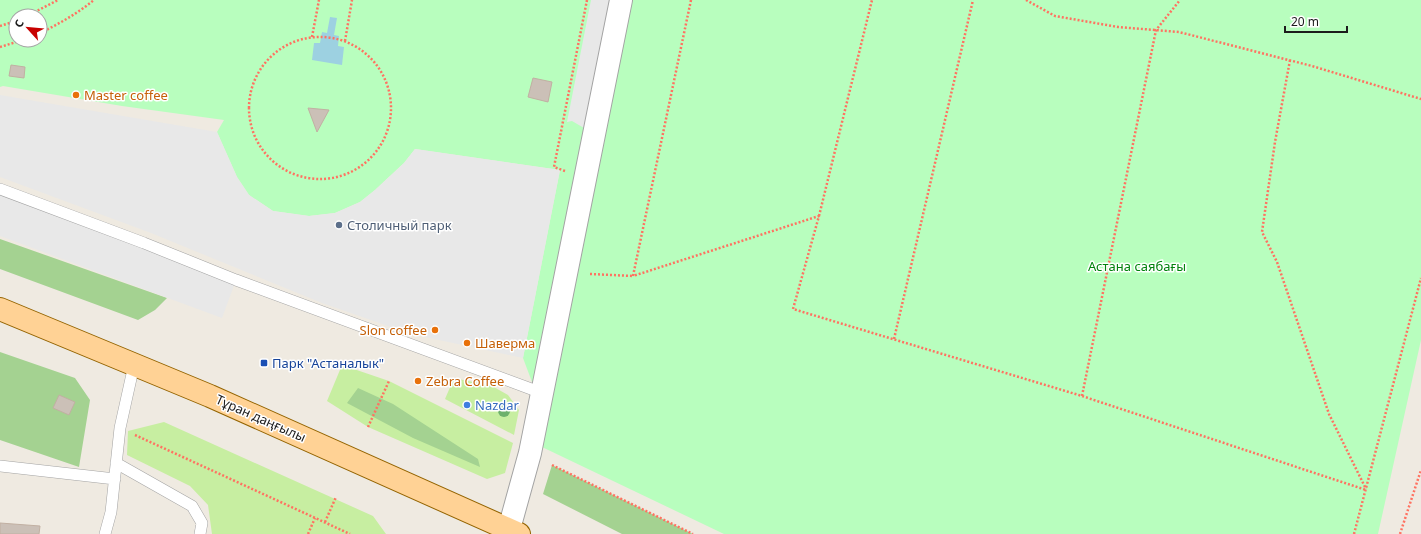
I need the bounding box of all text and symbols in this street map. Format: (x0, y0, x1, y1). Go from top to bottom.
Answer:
north arrow (8, 8, 48, 48)
scale bar (1285, 8, 1347, 34)
text: 20 m (1291, 13, 1319, 30)
text: С (10, 17, 27, 30)
place label: Master coffee (84, 86, 168, 104)
marker: Master coffee (71, 90, 81, 100)
place label: Столичный парк (347, 216, 452, 234)
marker: Столичный парк (334, 220, 344, 230)
park label: Астана саябағы (1088, 257, 1186, 275)
place label: Slon coffee (360, 321, 427, 339)
marker: Slon coffee (430, 325, 440, 335)
place label: Шаверма (475, 334, 535, 352)
marker: Шаверма (462, 338, 472, 348)
place label: Парк "Астаналык" (272, 354, 384, 372)
marker: Парк "Астаналык" (259, 358, 269, 368)
place label: Zebra Coffee (426, 372, 504, 390)
marker: Zebra Coffee (413, 376, 423, 386)
street label: Тұран даңғылы (213, 390, 309, 446)
place label: Nazdar (475, 396, 520, 414)
marker: Nazdar (462, 400, 472, 410)

